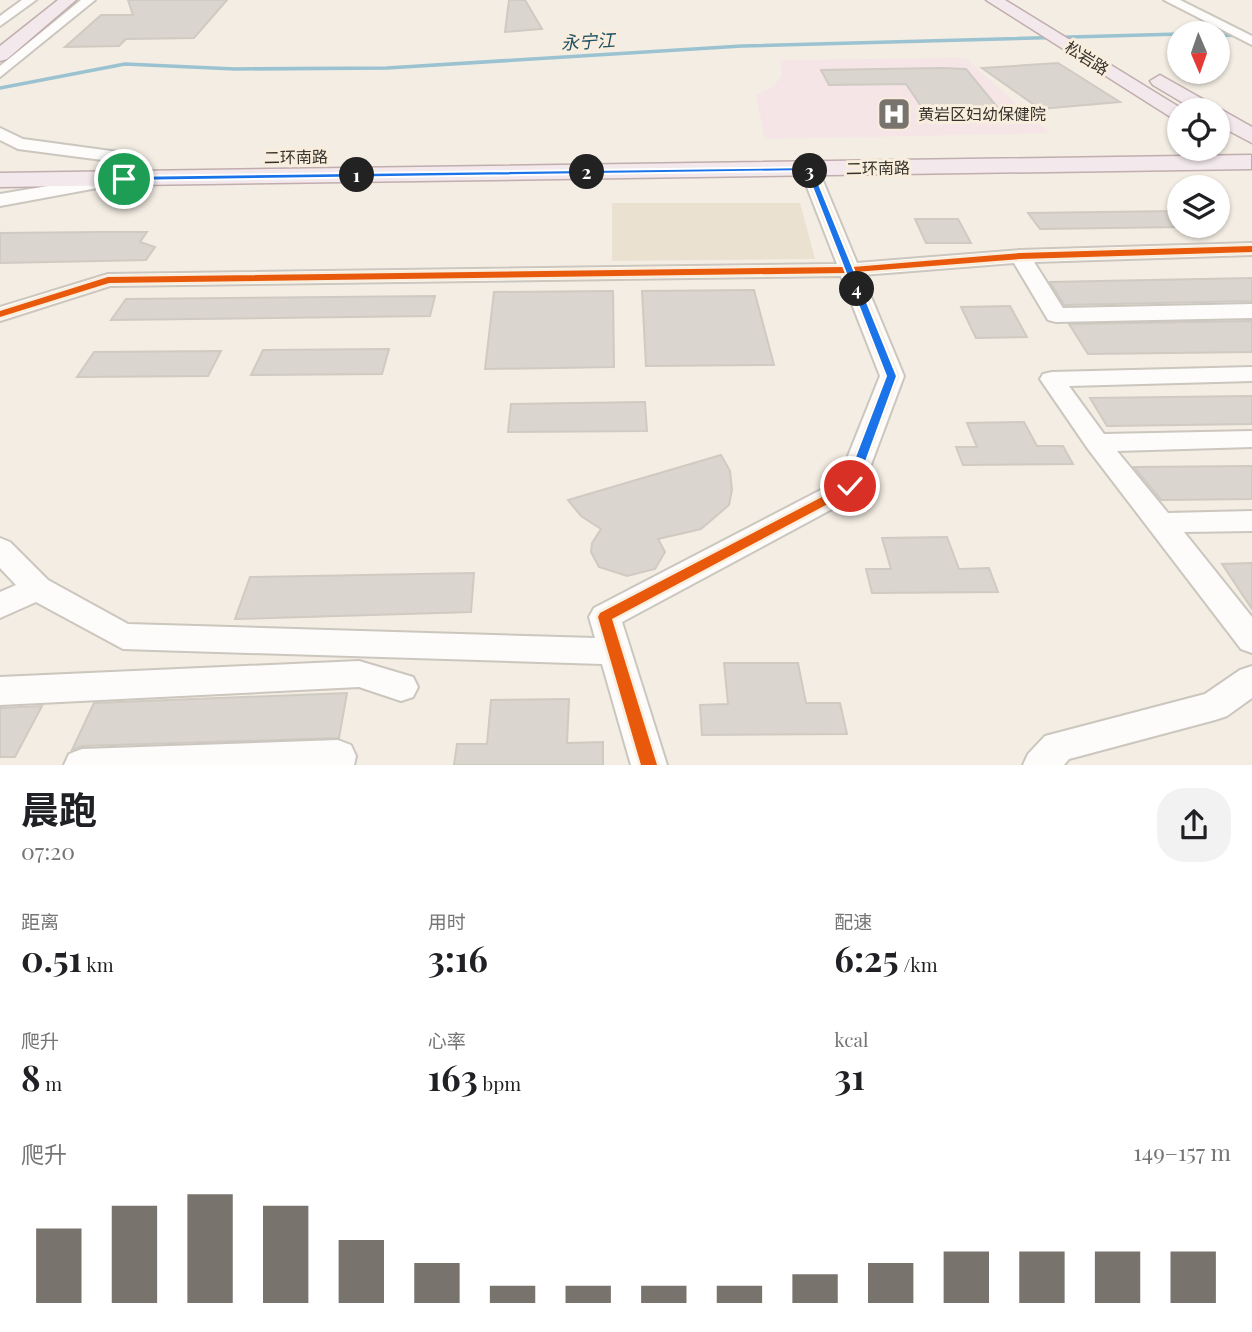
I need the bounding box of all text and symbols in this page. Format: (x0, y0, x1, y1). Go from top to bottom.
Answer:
north arrow (1167, 21, 1230, 84)
map controls (1167, 21, 1230, 238)
water label: 永宁江 (560, 28, 618, 54)
street label: 松岩路 (1061, 36, 1113, 79)
hospital icon: 黄岩区妇幼保健院 (875, 95, 913, 133)
button: locate (1167, 98, 1230, 161)
place label: 黄岩区妇幼保健院 (918, 103, 1046, 124)
street label: 二环南路 (264, 145, 328, 168)
pin (94, 149, 154, 209)
pin: 2 (570, 154, 604, 190)
pin: 3 (792, 154, 828, 188)
street label: 二环南路 (846, 156, 910, 179)
text: 3 (805, 157, 814, 183)
pin: 1 (340, 158, 374, 192)
text: 2 (582, 158, 591, 184)
icon: arrive (105, 160, 143, 198)
text: 1 (353, 161, 360, 187)
button: layers (1167, 175, 1230, 238)
pin: 4 (840, 272, 874, 306)
text: 4 (851, 275, 862, 301)
pin (820, 456, 880, 516)
icon: check (831, 467, 869, 505)
text: 晨跑 (21, 783, 97, 834)
button: share (1157, 788, 1231, 862)
text: 07:20 (21, 835, 75, 866)
text: 距离 (21, 908, 59, 934)
text: 用时 (428, 908, 466, 934)
text: 配速 (834, 908, 872, 934)
text: 0.51 (21, 934, 82, 981)
text: 3:16 (428, 934, 488, 981)
text: 6:25 (834, 934, 898, 981)
text: km (82, 951, 114, 977)
text: /km (898, 951, 938, 977)
text: kcal (834, 1026, 868, 1052)
text: 爬升 (21, 1027, 59, 1053)
text: 心率 (428, 1027, 466, 1053)
text: 31 (834, 1052, 865, 1099)
text: 8 (21, 1053, 41, 1100)
text: 163 (428, 1053, 478, 1100)
text: m (41, 1070, 62, 1096)
text: bpm (478, 1070, 521, 1096)
text: 149–157 m (1133, 1136, 1231, 1167)
text: 爬升 (21, 1138, 67, 1169)

